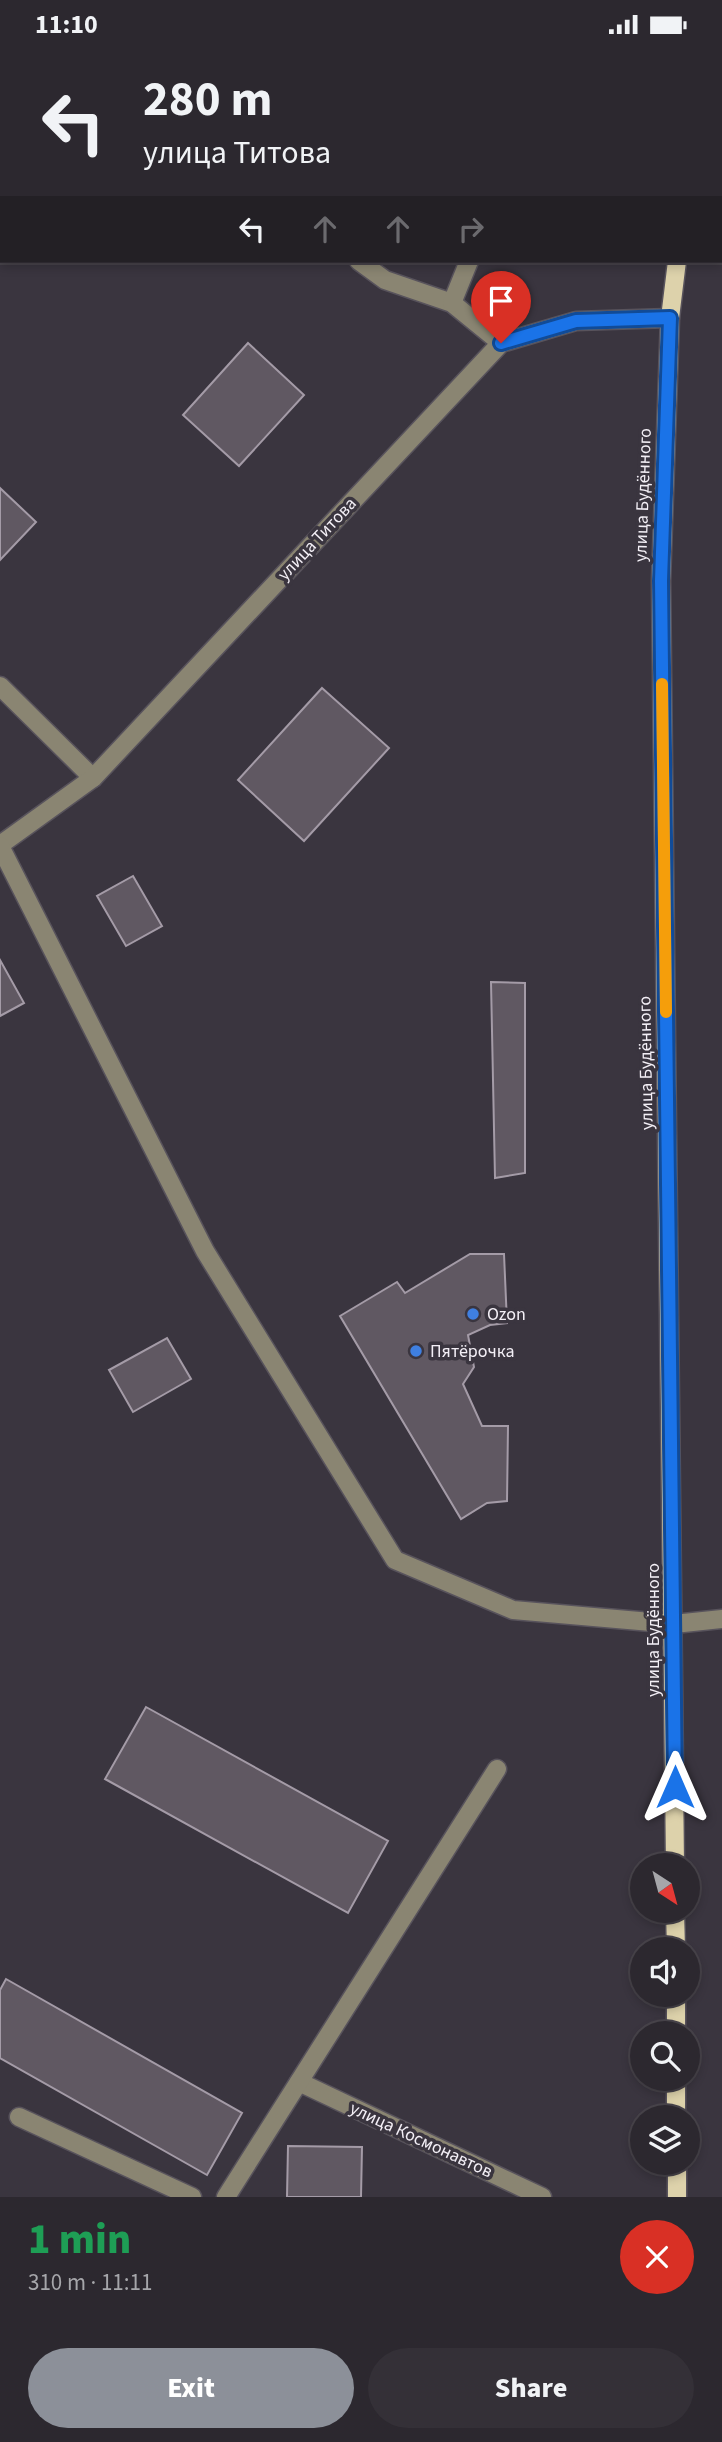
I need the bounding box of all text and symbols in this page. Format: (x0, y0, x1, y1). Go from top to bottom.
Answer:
text: 11:10 (35, 6, 98, 43)
text: 280 m (143, 65, 272, 135)
icon: left (28, 77, 119, 168)
text: улица Титова (143, 130, 331, 176)
icon: left (233, 210, 271, 248)
icon: ahead (306, 210, 344, 248)
icon: ahead (379, 210, 417, 248)
icon: right (452, 210, 490, 248)
pin (471, 271, 531, 343)
icon: arrive (482, 282, 520, 320)
street label: улица Будённого (628, 428, 658, 562)
street label: улица Титова (272, 492, 362, 586)
street label: улица Будённого (632, 996, 660, 1130)
place label: Ozon (487, 1302, 526, 1327)
marker: Ozon (465, 1306, 481, 1322)
place label: Пятёрочка (430, 1339, 515, 1364)
marker: Пятёрочка (408, 1343, 424, 1359)
street label: улица Будённого (641, 1563, 666, 1697)
position arrow (638, 1750, 712, 1824)
north arrow (630, 1853, 700, 1923)
map controls (630, 1853, 700, 2175)
button: sound (630, 1937, 700, 2007)
button: search (630, 2021, 700, 2091)
street label: улица Космонавтов (345, 2096, 497, 2184)
button: layers (630, 2105, 700, 2175)
text: 1 min (28, 2210, 131, 2270)
button: close (620, 2220, 694, 2294)
text: 310 m · 11:11 (28, 2266, 152, 2299)
button: Exit (28, 2348, 354, 2428)
button: Share (368, 2348, 694, 2428)

